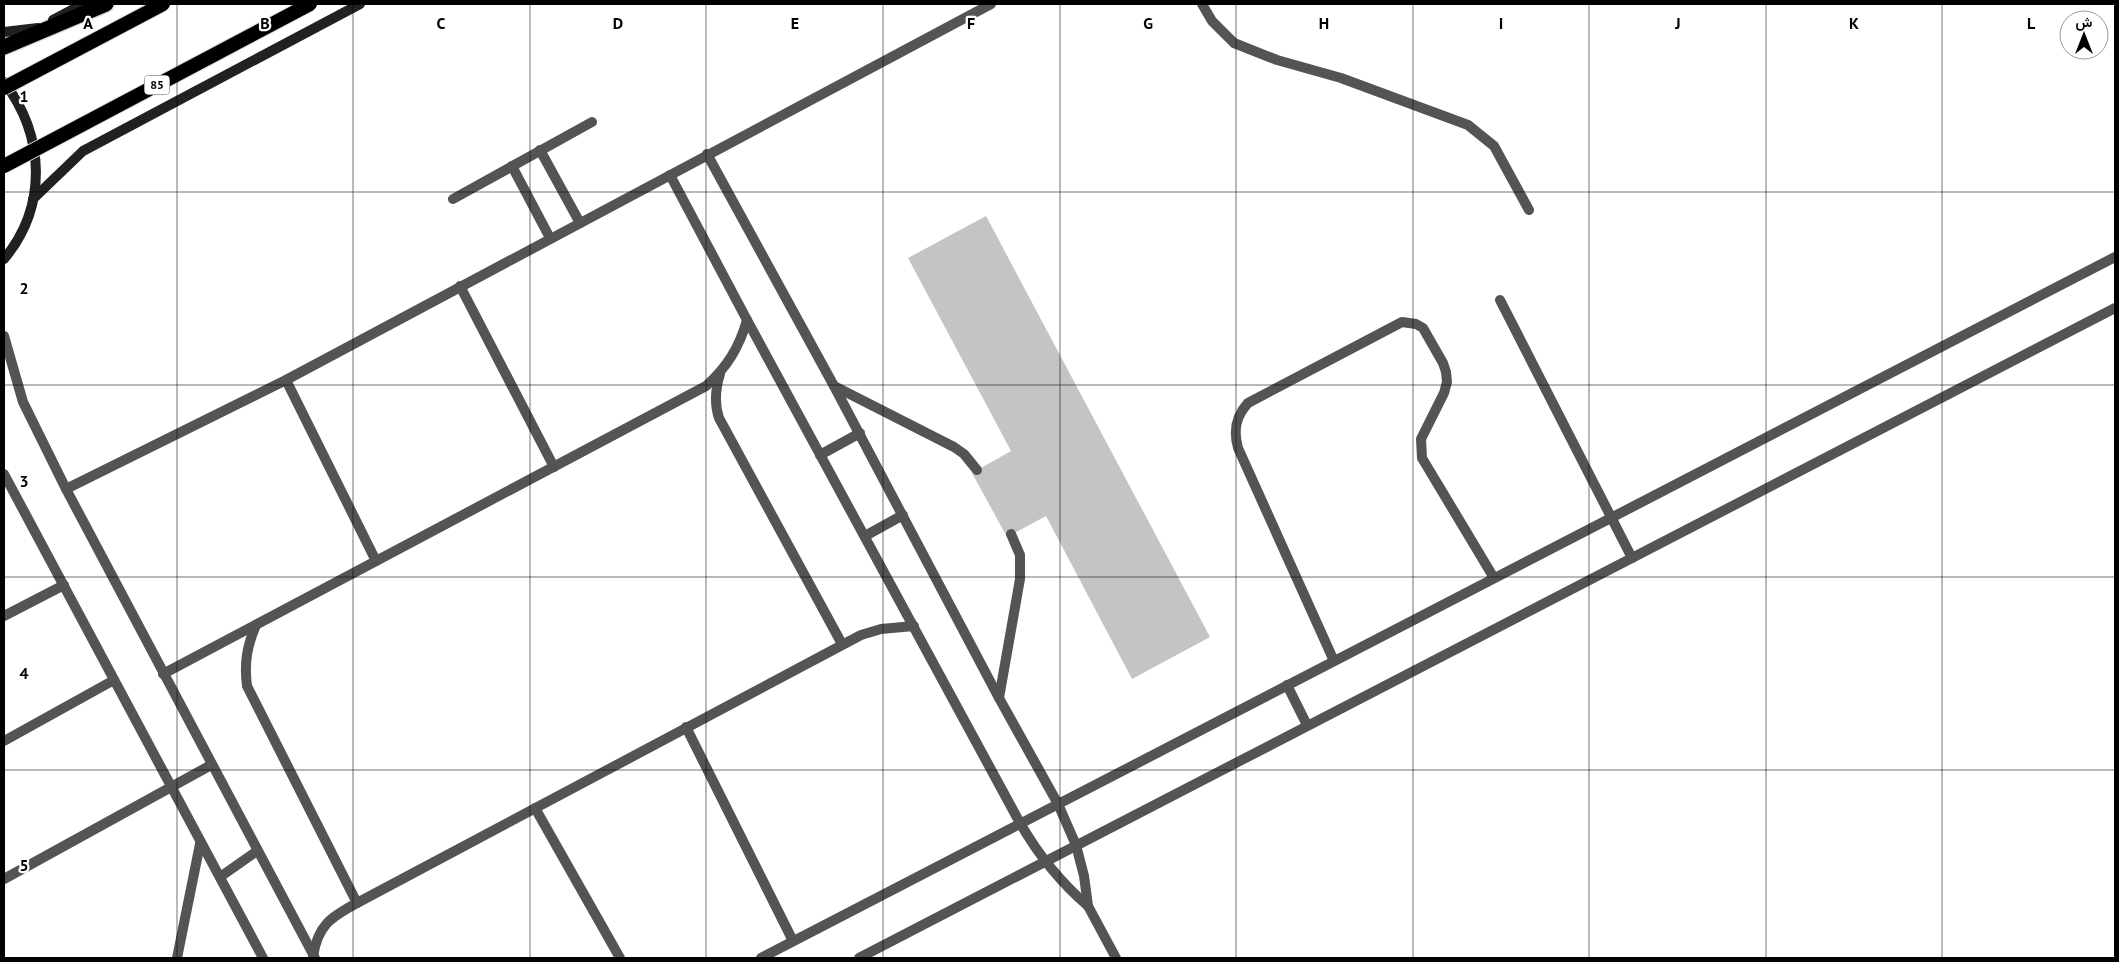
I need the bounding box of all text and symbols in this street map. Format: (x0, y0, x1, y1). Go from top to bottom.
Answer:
north arrow (2059, 10, 2109, 60)
text: A (83, 13, 93, 33)
text: B (260, 13, 270, 33)
text: C (437, 13, 446, 33)
text: D (613, 13, 623, 33)
text: E (791, 13, 799, 33)
text: F (967, 13, 975, 33)
text: G (1143, 13, 1153, 33)
text: H (1319, 13, 1329, 33)
text: I (1499, 13, 1503, 33)
text: J (1674, 13, 1681, 33)
text: K (1849, 13, 1859, 33)
text: L (2027, 13, 2036, 33)
text: ش (2076, 13, 2093, 31)
road number: 85 (144, 76, 170, 94)
text: 1 (19, 86, 29, 106)
text: 2 (19, 278, 29, 298)
text: 3 (19, 471, 29, 491)
text: 4 (19, 663, 29, 683)
text: 5 (19, 855, 29, 875)

